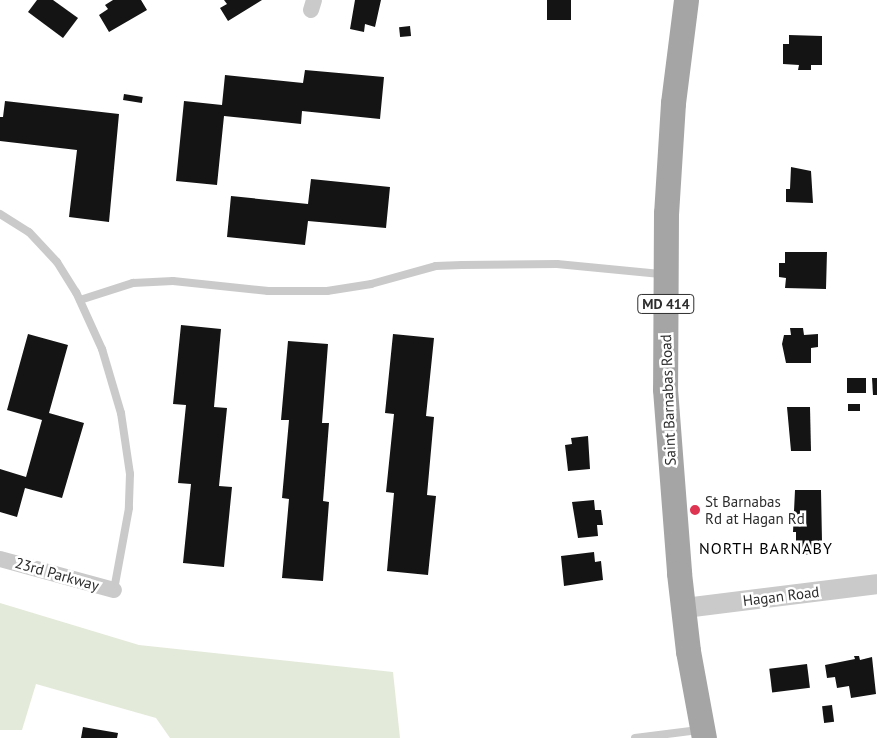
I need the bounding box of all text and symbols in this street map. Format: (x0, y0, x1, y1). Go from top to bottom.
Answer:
road number: MD 414 (636, 292, 696, 316)
street label: Saint Barnabas Road (657, 334, 679, 466)
place label: St Barnabas Rd at Hagan Rd (705, 492, 805, 527)
marker: St Barnabas Rd at Hagan Rd (689, 504, 701, 516)
district label: NORTH BARNABY (697, 538, 835, 558)
street label: 23rd Parkway (13, 553, 101, 595)
street label: Hagan Road (742, 582, 820, 610)

